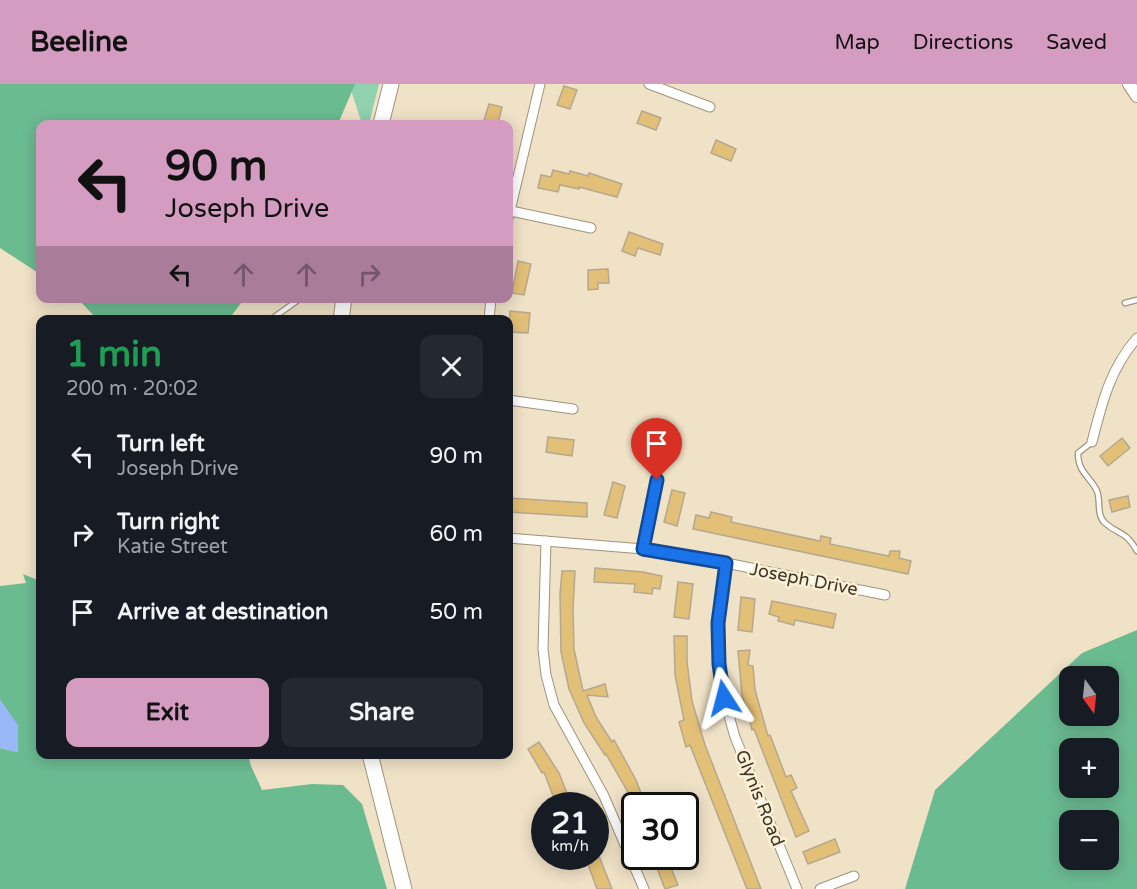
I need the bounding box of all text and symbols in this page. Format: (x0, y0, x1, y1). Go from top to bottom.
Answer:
text: Beeline (30, 25, 128, 59)
text: Map (834, 30, 880, 55)
text: Directions (913, 30, 1013, 55)
text: Saved (1046, 30, 1107, 55)
text: 90 m (165, 141, 267, 192)
icon: left (66, 144, 144, 222)
text: Joseph Drive (165, 192, 329, 225)
icon: left (164, 258, 197, 291)
icon: ahead (227, 258, 260, 291)
icon: ahead (290, 258, 323, 291)
icon: right (353, 258, 386, 291)
text: 1 min (66, 333, 162, 376)
button: close (420, 335, 483, 398)
text: 200 m · 20:02 (66, 377, 198, 401)
pin (631, 418, 682, 480)
icon: arrive (640, 427, 673, 460)
text: Turn left (117, 431, 205, 457)
icon: left (66, 440, 99, 473)
text: 90 m (429, 443, 483, 469)
text: Joseph Drive (117, 457, 239, 481)
text: Turn right (117, 509, 219, 535)
icon: right (66, 518, 99, 551)
text: 60 m (429, 521, 483, 547)
text: Katie Street (117, 535, 228, 559)
street label: Joseph Drive (748, 558, 860, 600)
icon: arrive (66, 596, 99, 629)
text: Arrive at destination (117, 599, 328, 625)
text: 50 m (429, 599, 483, 625)
position arrow (692, 666, 756, 730)
north arrow (1059, 666, 1119, 726)
map controls (1059, 666, 1119, 870)
button: Exit (66, 678, 269, 747)
button: Share (281, 678, 483, 747)
button: + (1059, 738, 1119, 798)
street label: Glynis Road (731, 747, 789, 849)
speed limit sign: 30 (621, 792, 699, 870)
text: 21 (551, 805, 589, 842)
button: − (1059, 810, 1119, 870)
text: km/h (551, 837, 589, 855)

